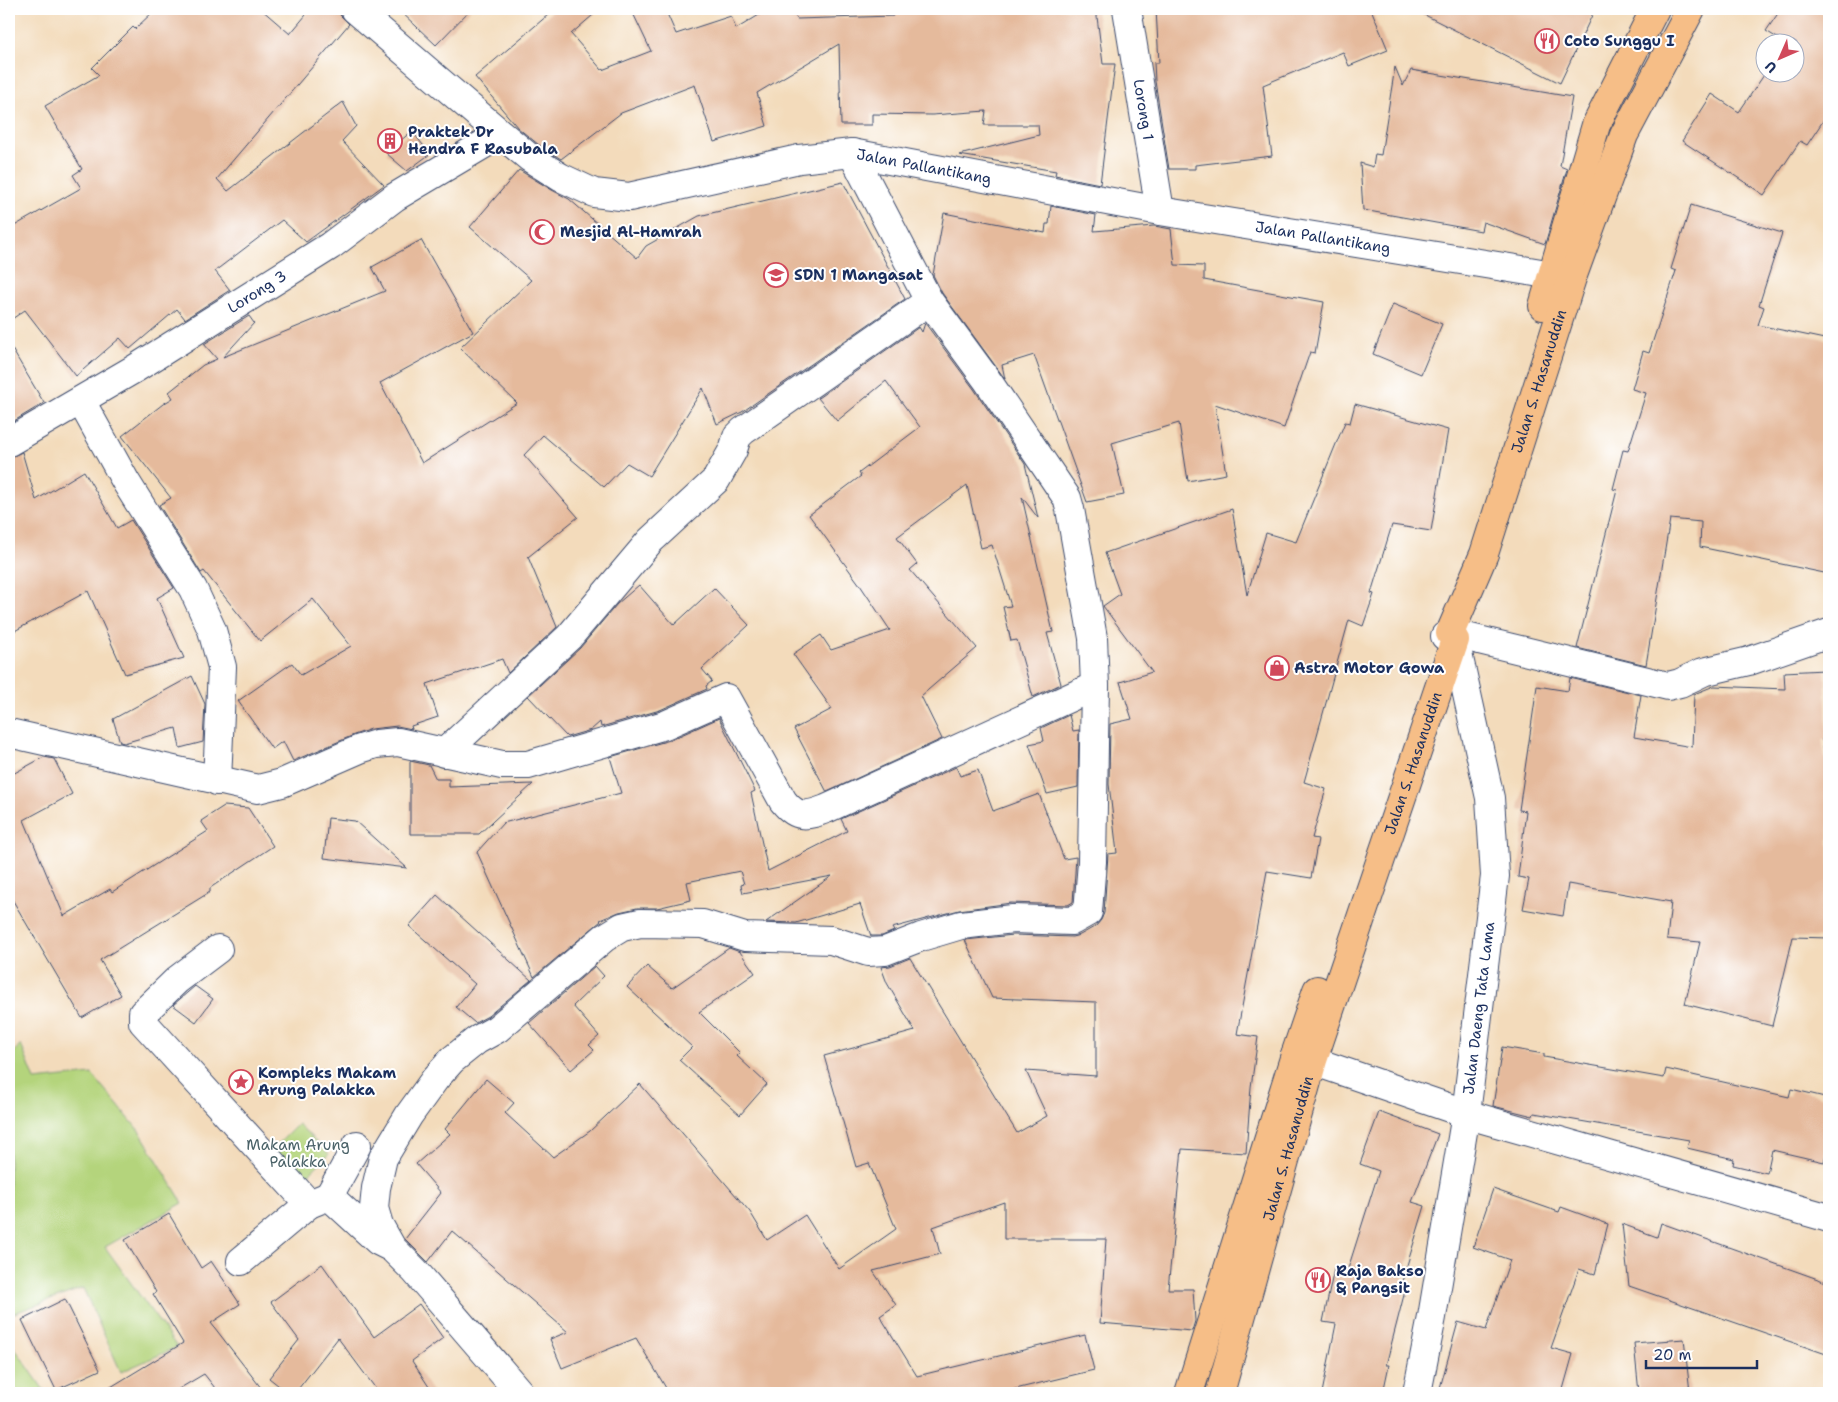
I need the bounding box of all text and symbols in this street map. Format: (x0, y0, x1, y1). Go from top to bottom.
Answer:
restaurant icon: Coto Sunggu I (1534, 28, 1560, 54)
place label: Coto Sunggu I (1564, 31, 1675, 51)
north arrow (1756, 32, 1806, 82)
text: U (1761, 57, 1781, 77)
street label: Lorong 1 (1129, 78, 1158, 142)
place label: Praktek Dr Hendra F Rasubala (408, 122, 558, 159)
building icon: Praktek Dr Hendra F Rasubala (377, 128, 403, 154)
street label: Jalan Pallantikang (855, 144, 993, 189)
street label: Jalan Pallantikang (1254, 217, 1392, 258)
mosque icon: Mesjid Al-Hamrah (529, 219, 555, 245)
place label: Mesjid Al-Hamrah (560, 222, 702, 242)
school or university icon: SDN 1 Mangasat (763, 262, 789, 288)
place label: SDN 1 Mangasat (794, 265, 923, 285)
street label: Lorong 3 (224, 266, 290, 318)
street label: Jalan S. Hasanuddin (1507, 307, 1571, 456)
shop icon: Astra Motor Gowa (1264, 655, 1290, 681)
place label: Astra Motor Gowa (1294, 658, 1445, 678)
street label: Jalan S. Hasanuddin (1380, 689, 1447, 837)
street label: Jalan Daeng Tata Lama (1458, 920, 1499, 1096)
place label: Kompleks Makam Arung Palakka (258, 1063, 397, 1100)
place icon: Kompleks Makam Arung Palakka (228, 1069, 254, 1095)
street label: Jalan S. Hasanuddin (1259, 1074, 1318, 1223)
park label: Makam Arung Palakka (246, 1135, 350, 1172)
place label: Raja Bakso & Pangsit (1336, 1261, 1424, 1298)
restaurant icon: Raja Bakso & Pangsit (1305, 1267, 1331, 1293)
scale bar (1646, 1337, 1757, 1369)
text: 20 m (1653, 1345, 1692, 1365)

